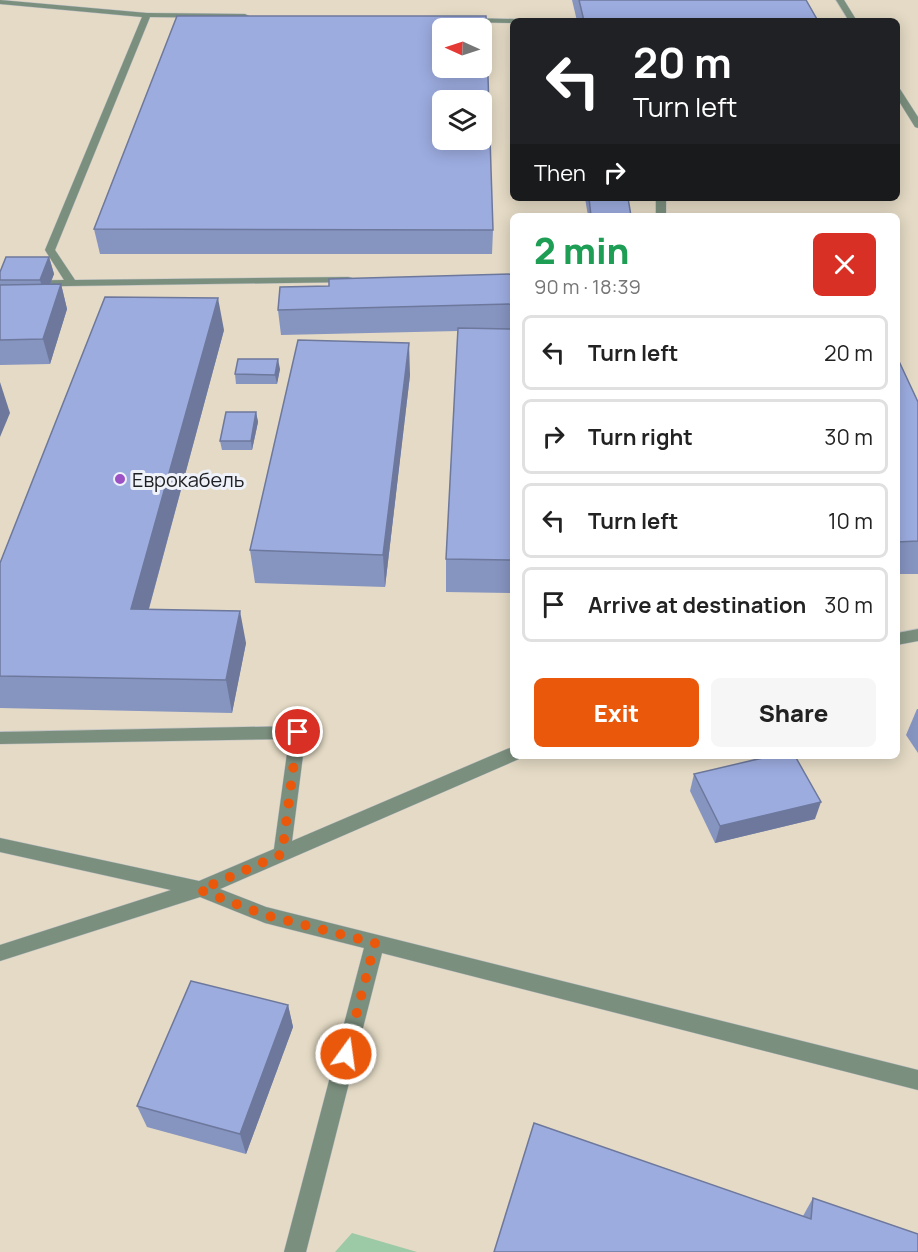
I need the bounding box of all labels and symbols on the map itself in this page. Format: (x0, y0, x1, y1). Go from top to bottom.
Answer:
north arrow (432, 18, 492, 78)
place label: Еврокабель (132, 466, 244, 493)
marker: Еврокабель (113, 472, 127, 486)
pin (272, 706, 323, 757)
position arrow (314, 1022, 378, 1086)

